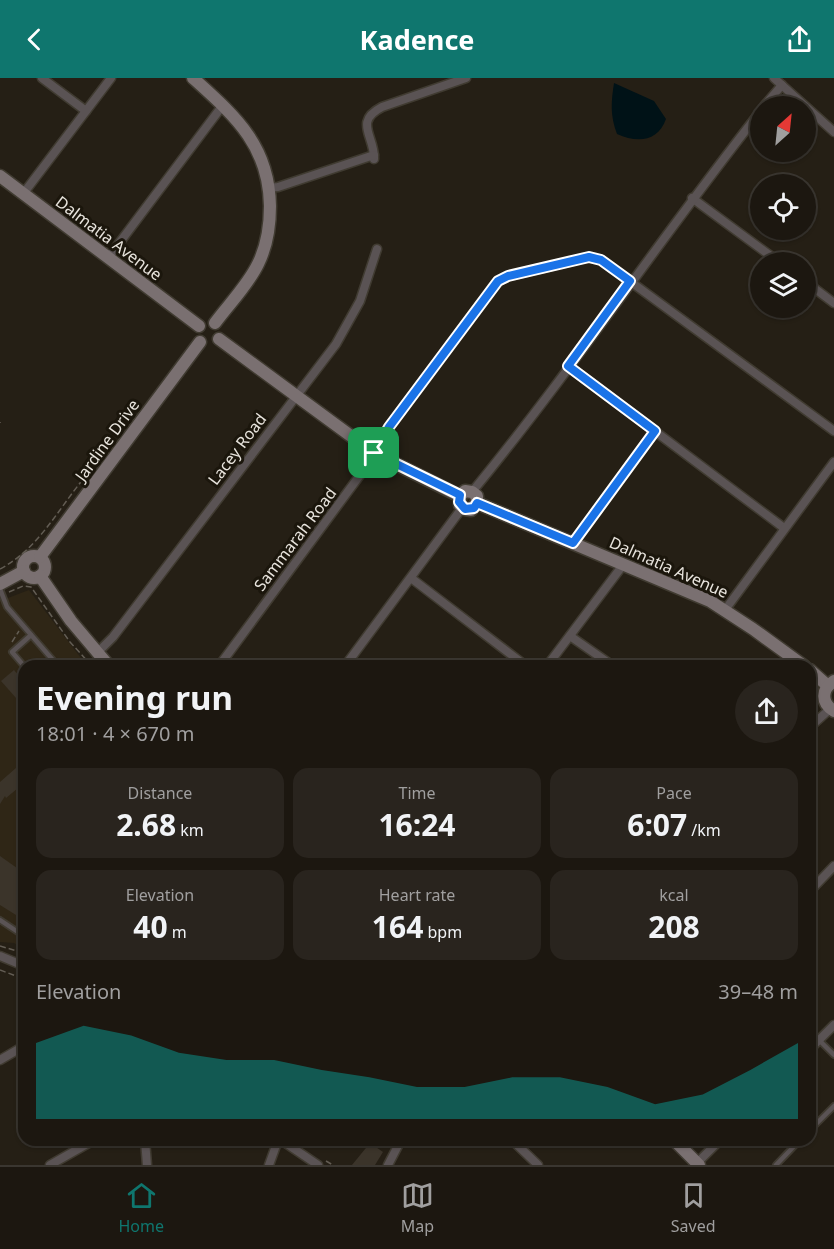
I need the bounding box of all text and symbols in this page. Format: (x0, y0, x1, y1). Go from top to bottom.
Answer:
text: Kadence (360, 21, 474, 58)
icon: back (18, 23, 51, 56)
icon: share (783, 23, 816, 56)
north arrow (750, 96, 816, 162)
map controls (750, 96, 816, 318)
button: locate (750, 174, 816, 240)
street label: Dalmatia Avenue (51, 191, 167, 285)
button: layers (750, 252, 816, 318)
street label: Jardine Drive (69, 395, 144, 487)
street label: Lacey Road (203, 409, 271, 489)
pin (348, 427, 399, 478)
icon: arrive (357, 436, 390, 469)
street label: Sammarah Road (249, 483, 341, 595)
street label: Dalmatia Avenue (606, 531, 732, 603)
text: Evening run (36, 675, 233, 720)
button: share (735, 680, 798, 743)
text: 18:01 · 4 × 670 m (36, 720, 194, 747)
text: Distance (128, 782, 192, 804)
text: Time (398, 782, 436, 804)
text: Pace (656, 782, 692, 804)
text: 2.68 (116, 804, 176, 845)
text: 16:24 (378, 804, 456, 845)
text: 6:07 (627, 804, 687, 845)
text: km (176, 819, 204, 841)
text: /km (687, 819, 721, 841)
text: Elevation (126, 884, 194, 906)
text: Heart rate (379, 884, 455, 906)
text: kcal (659, 884, 689, 906)
text: 40 (133, 906, 168, 947)
text: 164 (372, 906, 423, 947)
text: 208 (648, 906, 700, 947)
text: m (168, 921, 187, 943)
text: bpm (423, 921, 462, 943)
text: Elevation (36, 978, 121, 1005)
text: 39–48 m (718, 978, 798, 1005)
tab: Home (118, 1179, 164, 1237)
tab: Map (401, 1179, 434, 1237)
tab: Saved (671, 1179, 716, 1237)

